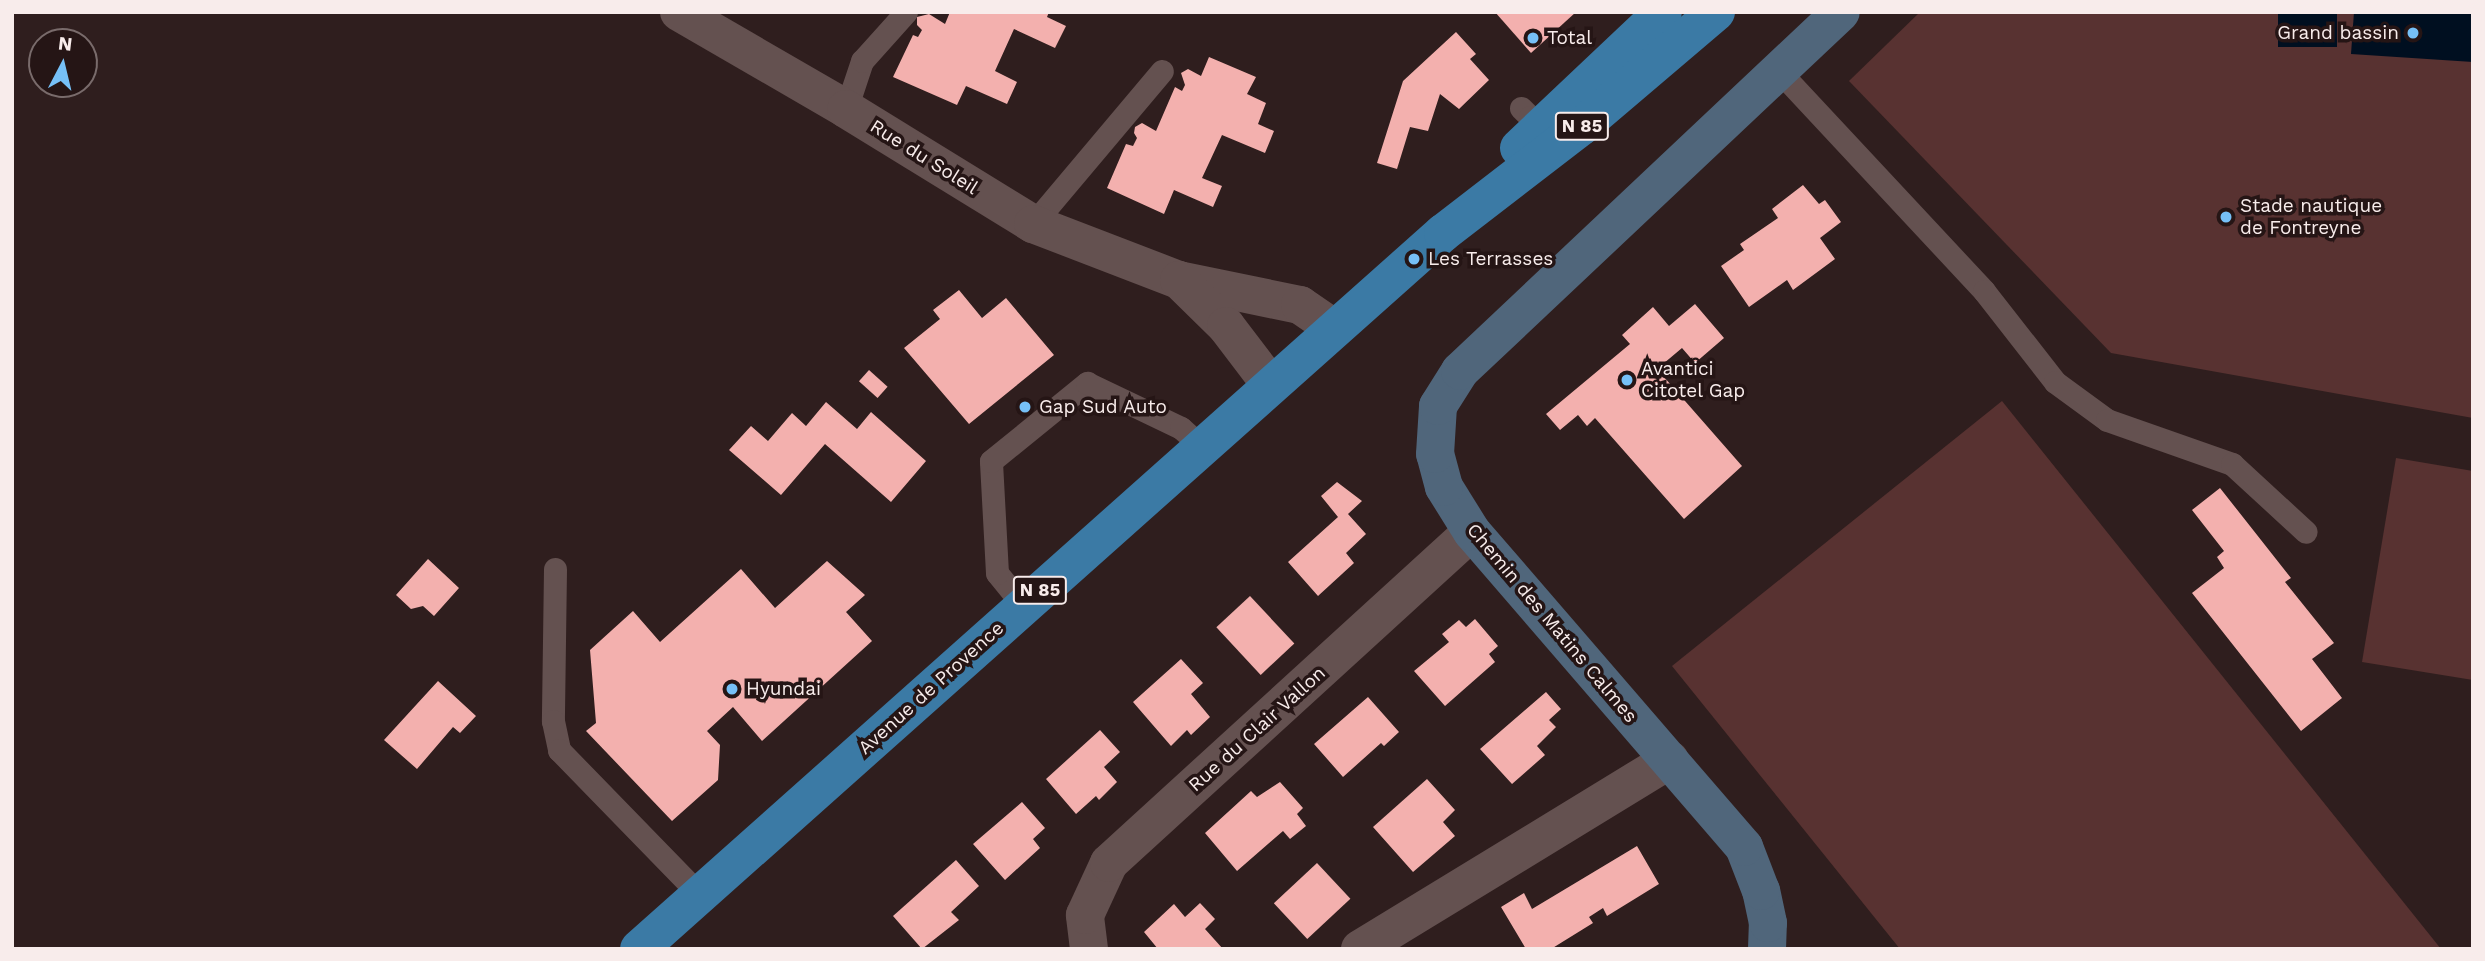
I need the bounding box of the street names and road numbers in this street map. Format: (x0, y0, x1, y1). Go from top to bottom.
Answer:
road number: N 85 (1554, 112, 1610, 140)
street label: Rue du Soleil (866, 115, 982, 199)
street label: Chemin des Matins Calmes (1462, 519, 1642, 727)
road number: N 85 (1012, 576, 1068, 604)
street label: Avenue de Provence (854, 617, 1008, 759)
street label: Rue du Clair Vallon (1183, 661, 1331, 797)

